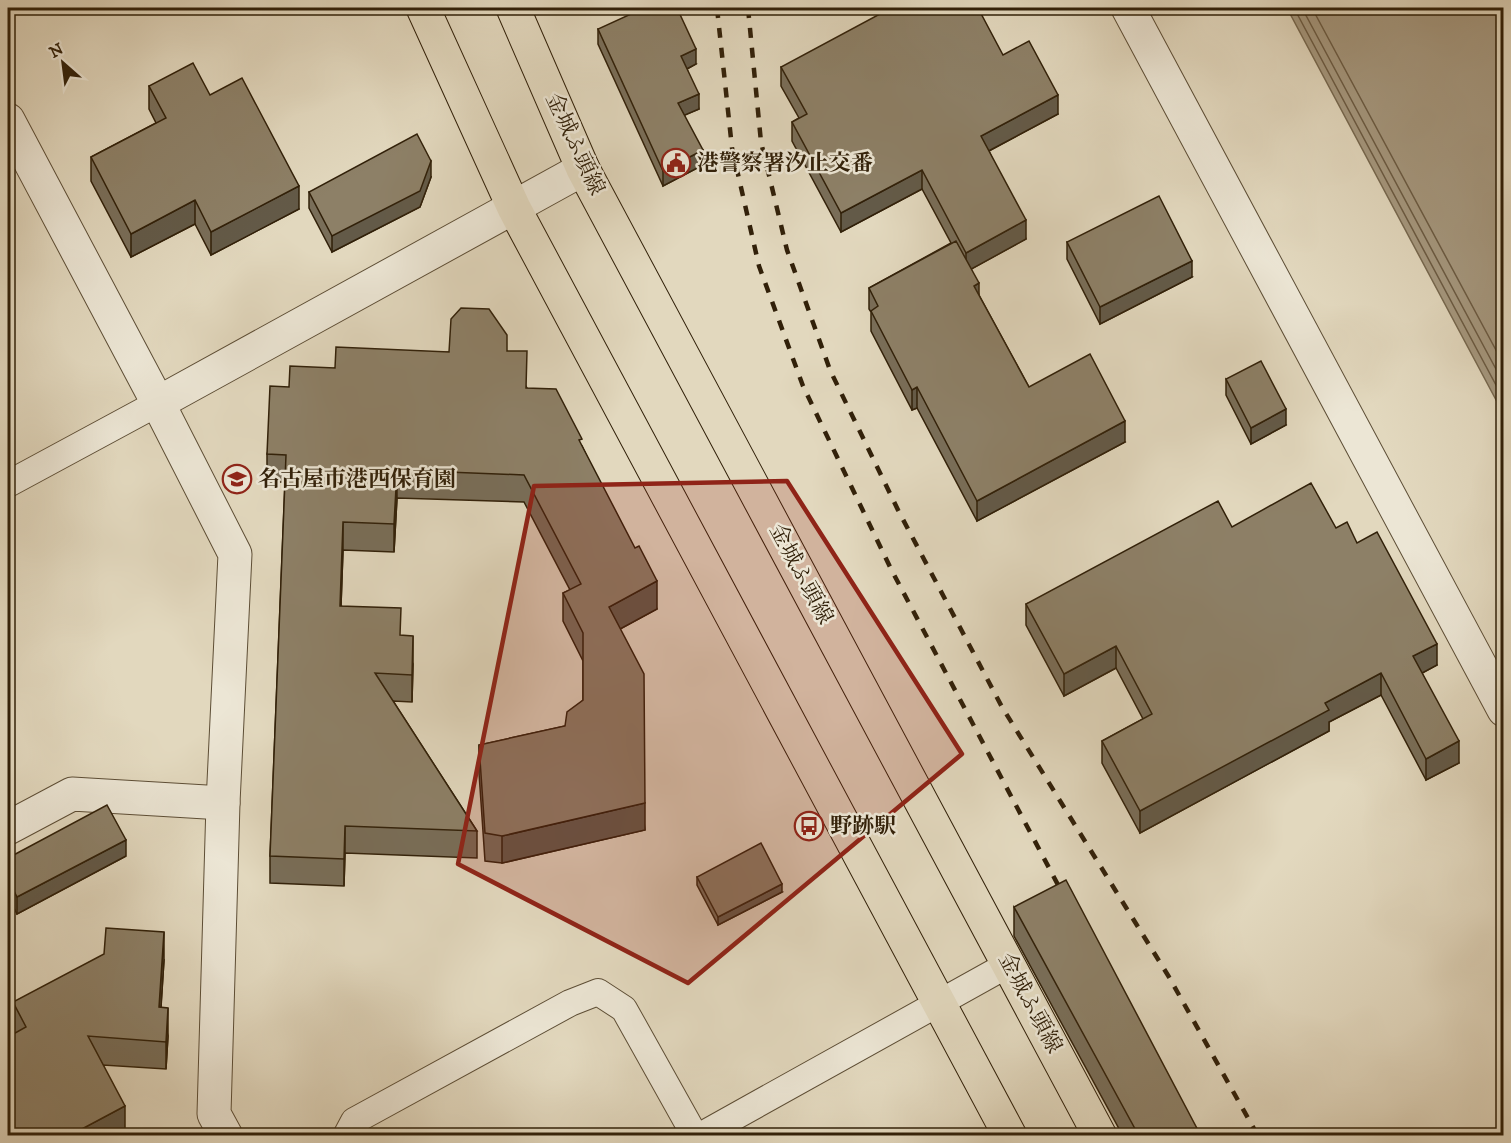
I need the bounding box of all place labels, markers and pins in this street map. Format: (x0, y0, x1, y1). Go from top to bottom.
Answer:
public building icon: 港警察署汐止交番 (660, 147, 692, 179)
place label: 港警察署汐止交番 (697, 150, 873, 177)
school or university icon: 名古屋市港西保育園 (221, 463, 253, 495)
place label: 名古屋市港西保育園 (258, 466, 456, 493)
bus stop icon: 野跡駅 (793, 810, 825, 842)
place label: 野跡駅 (830, 813, 896, 840)

